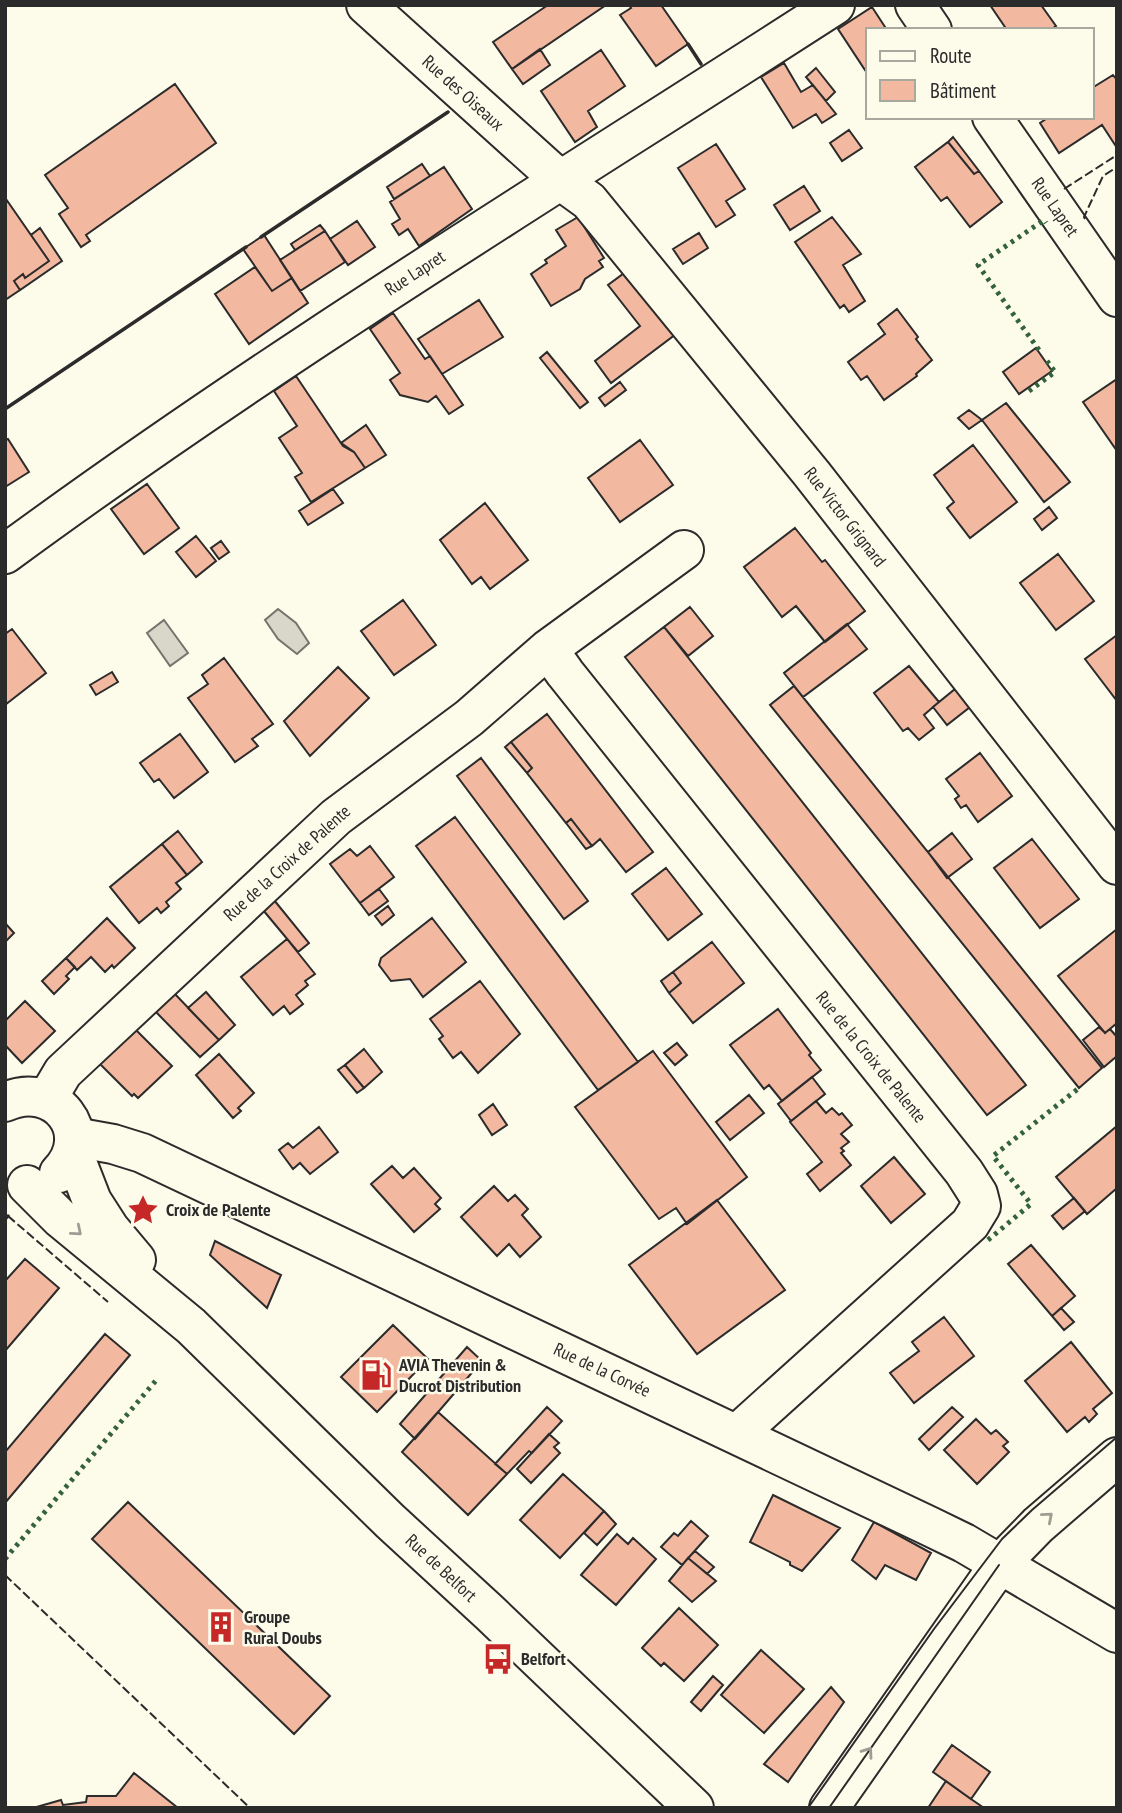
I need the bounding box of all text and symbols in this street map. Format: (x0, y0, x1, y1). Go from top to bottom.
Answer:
legend (866, 28, 1094, 119)
text: Route (930, 42, 972, 69)
street label: Rue des Oiseaux (418, 50, 510, 136)
text: Bâtiment (930, 77, 996, 104)
street label: Rue Lapret (1027, 173, 1084, 241)
street label: Rue Lapret (380, 245, 449, 301)
street label: Rue Victor Grignard (799, 462, 892, 571)
street label: Rue de la Croix de Palente (218, 800, 355, 926)
street label: Rue de la Croix de Palente (811, 986, 932, 1127)
place icon: Croix de Palente (126, 1193, 160, 1227)
place label: Croix de Palente (166, 1198, 271, 1221)
one-way arrow (69, 1223, 81, 1236)
street label: Rue de la Corvée (550, 1337, 654, 1402)
place label: AVIA Thevenin & Ducrot Distribution (398, 1353, 521, 1397)
fuel station icon: AVIA Thevenin & Ducrot Distribution (359, 1358, 393, 1392)
one-way arrow (1039, 1513, 1052, 1525)
street label: Rue de Belfort (401, 1529, 482, 1607)
place label: Groupe Rural Doubs (244, 1605, 322, 1649)
building icon: Groupe Rural Doubs (204, 1610, 238, 1644)
bus stop icon: Belfort (481, 1642, 515, 1676)
place label: Belfort (521, 1647, 566, 1670)
one-way arrow (860, 1747, 872, 1760)

